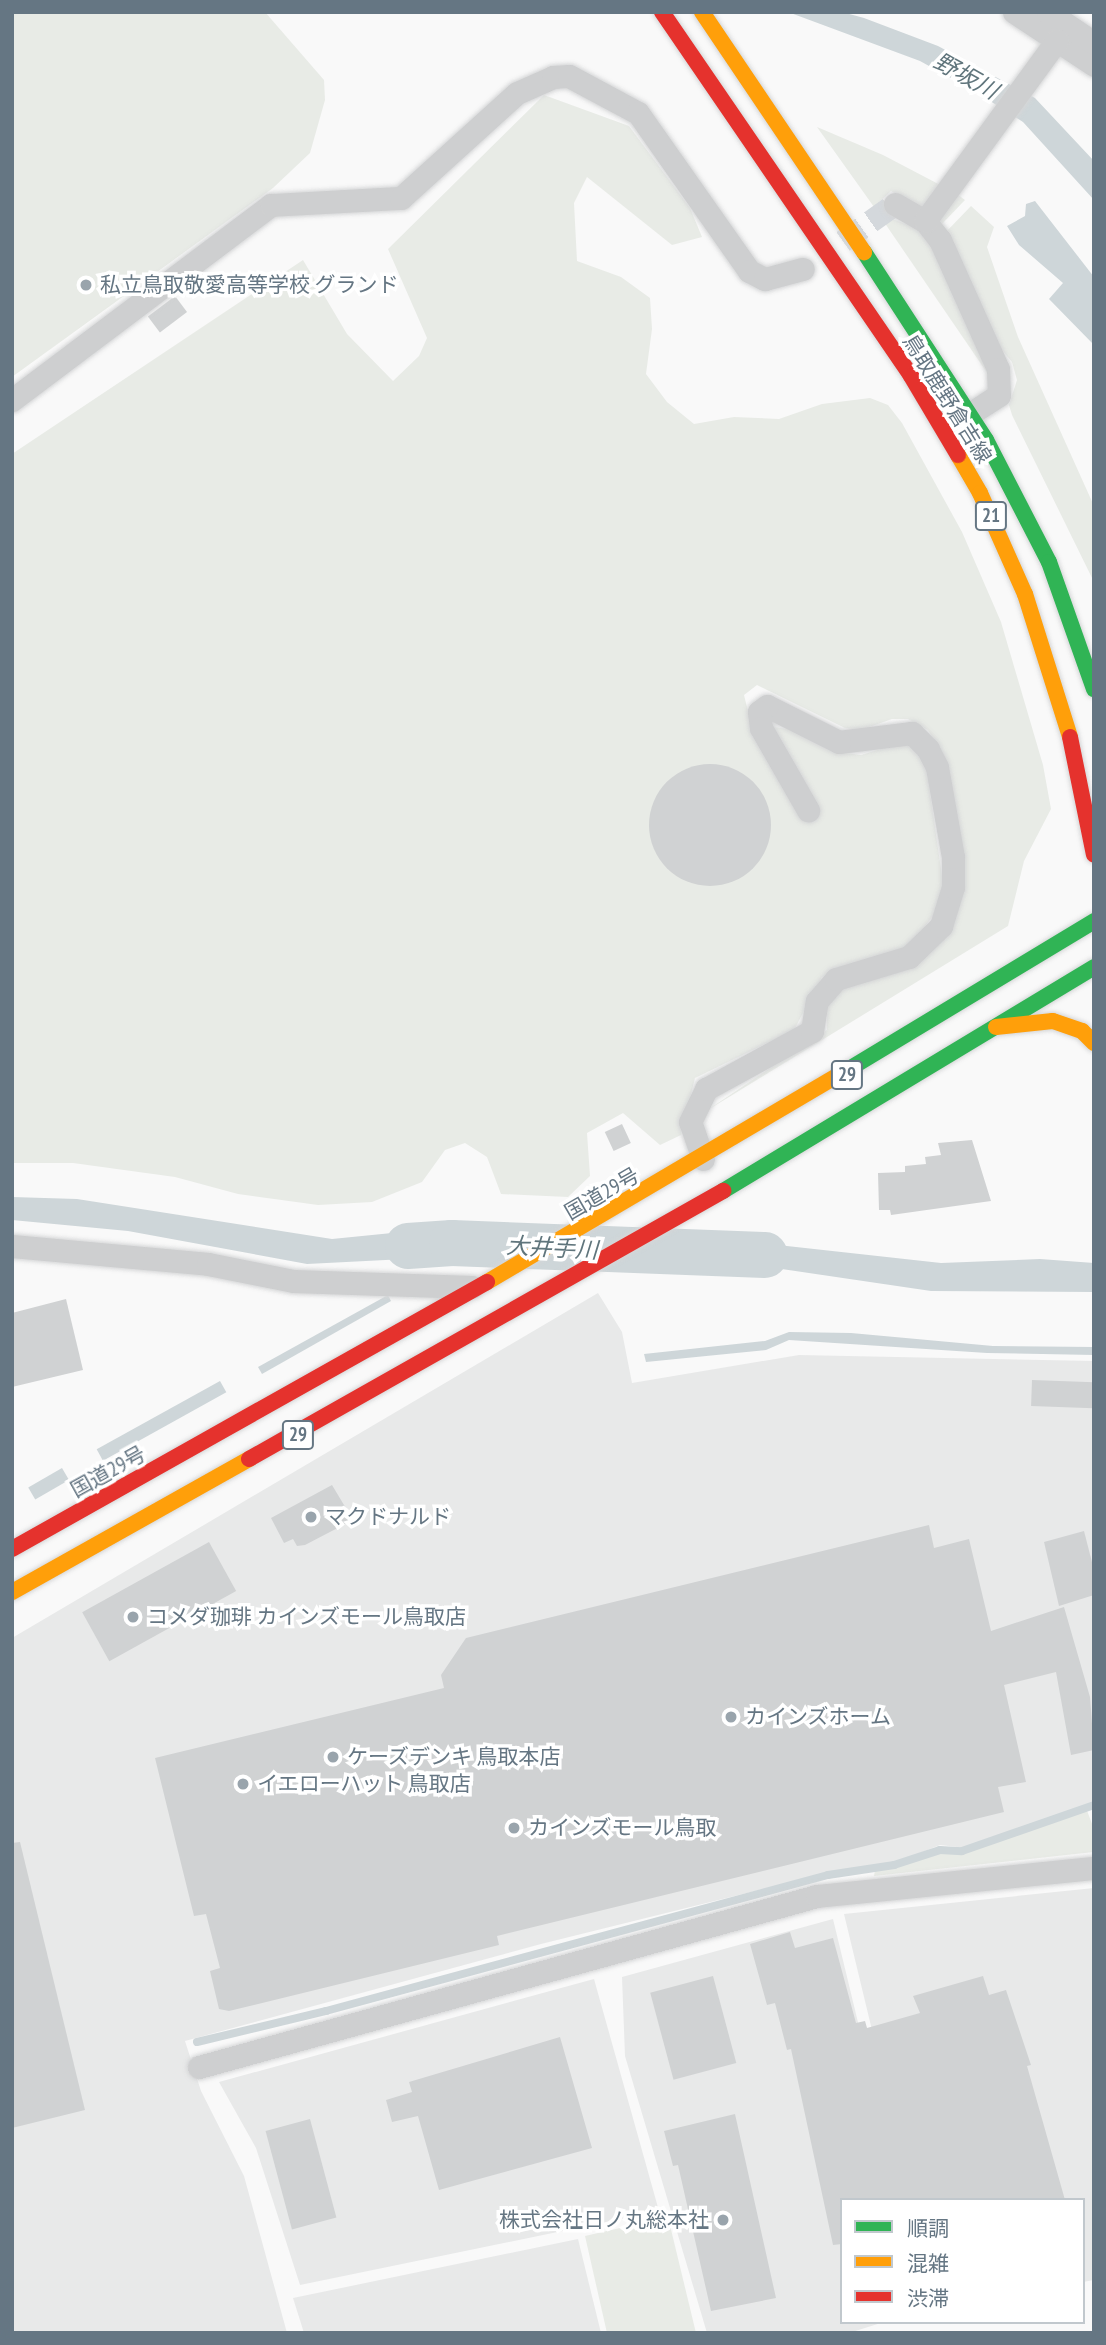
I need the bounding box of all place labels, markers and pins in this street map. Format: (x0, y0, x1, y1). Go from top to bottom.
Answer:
place label: 私立鳥取敬愛高等学校 グランド (100, 272, 398, 298)
marker: 私立鳥取敬愛高等学校 グランド (78, 277, 94, 293)
place label: マクドナルド (325, 1504, 451, 1530)
marker: マクドナルド (303, 1509, 319, 1525)
place label: コメダ珈琲 カインズモール鳥取店 (147, 1604, 466, 1630)
marker: コメダ珈琲 カインズモール鳥取店 (125, 1609, 141, 1625)
place label: カインズホーム (745, 1704, 892, 1730)
marker: カインズホーム (723, 1709, 739, 1725)
place label: ケーズデンキ 鳥取本店 (347, 1744, 561, 1770)
marker: ケーズデンキ 鳥取本店 (325, 1749, 341, 1765)
place label: イエローハット 鳥取店 (257, 1771, 471, 1797)
marker: イエローハット 鳥取店 (235, 1776, 251, 1792)
place label: カインズモール鳥取 (528, 1815, 717, 1841)
marker: カインズモール鳥取 (506, 1820, 522, 1836)
place label: 株式会社日ノ丸総本社 (499, 2207, 709, 2233)
marker: 株式会社日ノ丸総本社 (715, 2212, 731, 2228)

